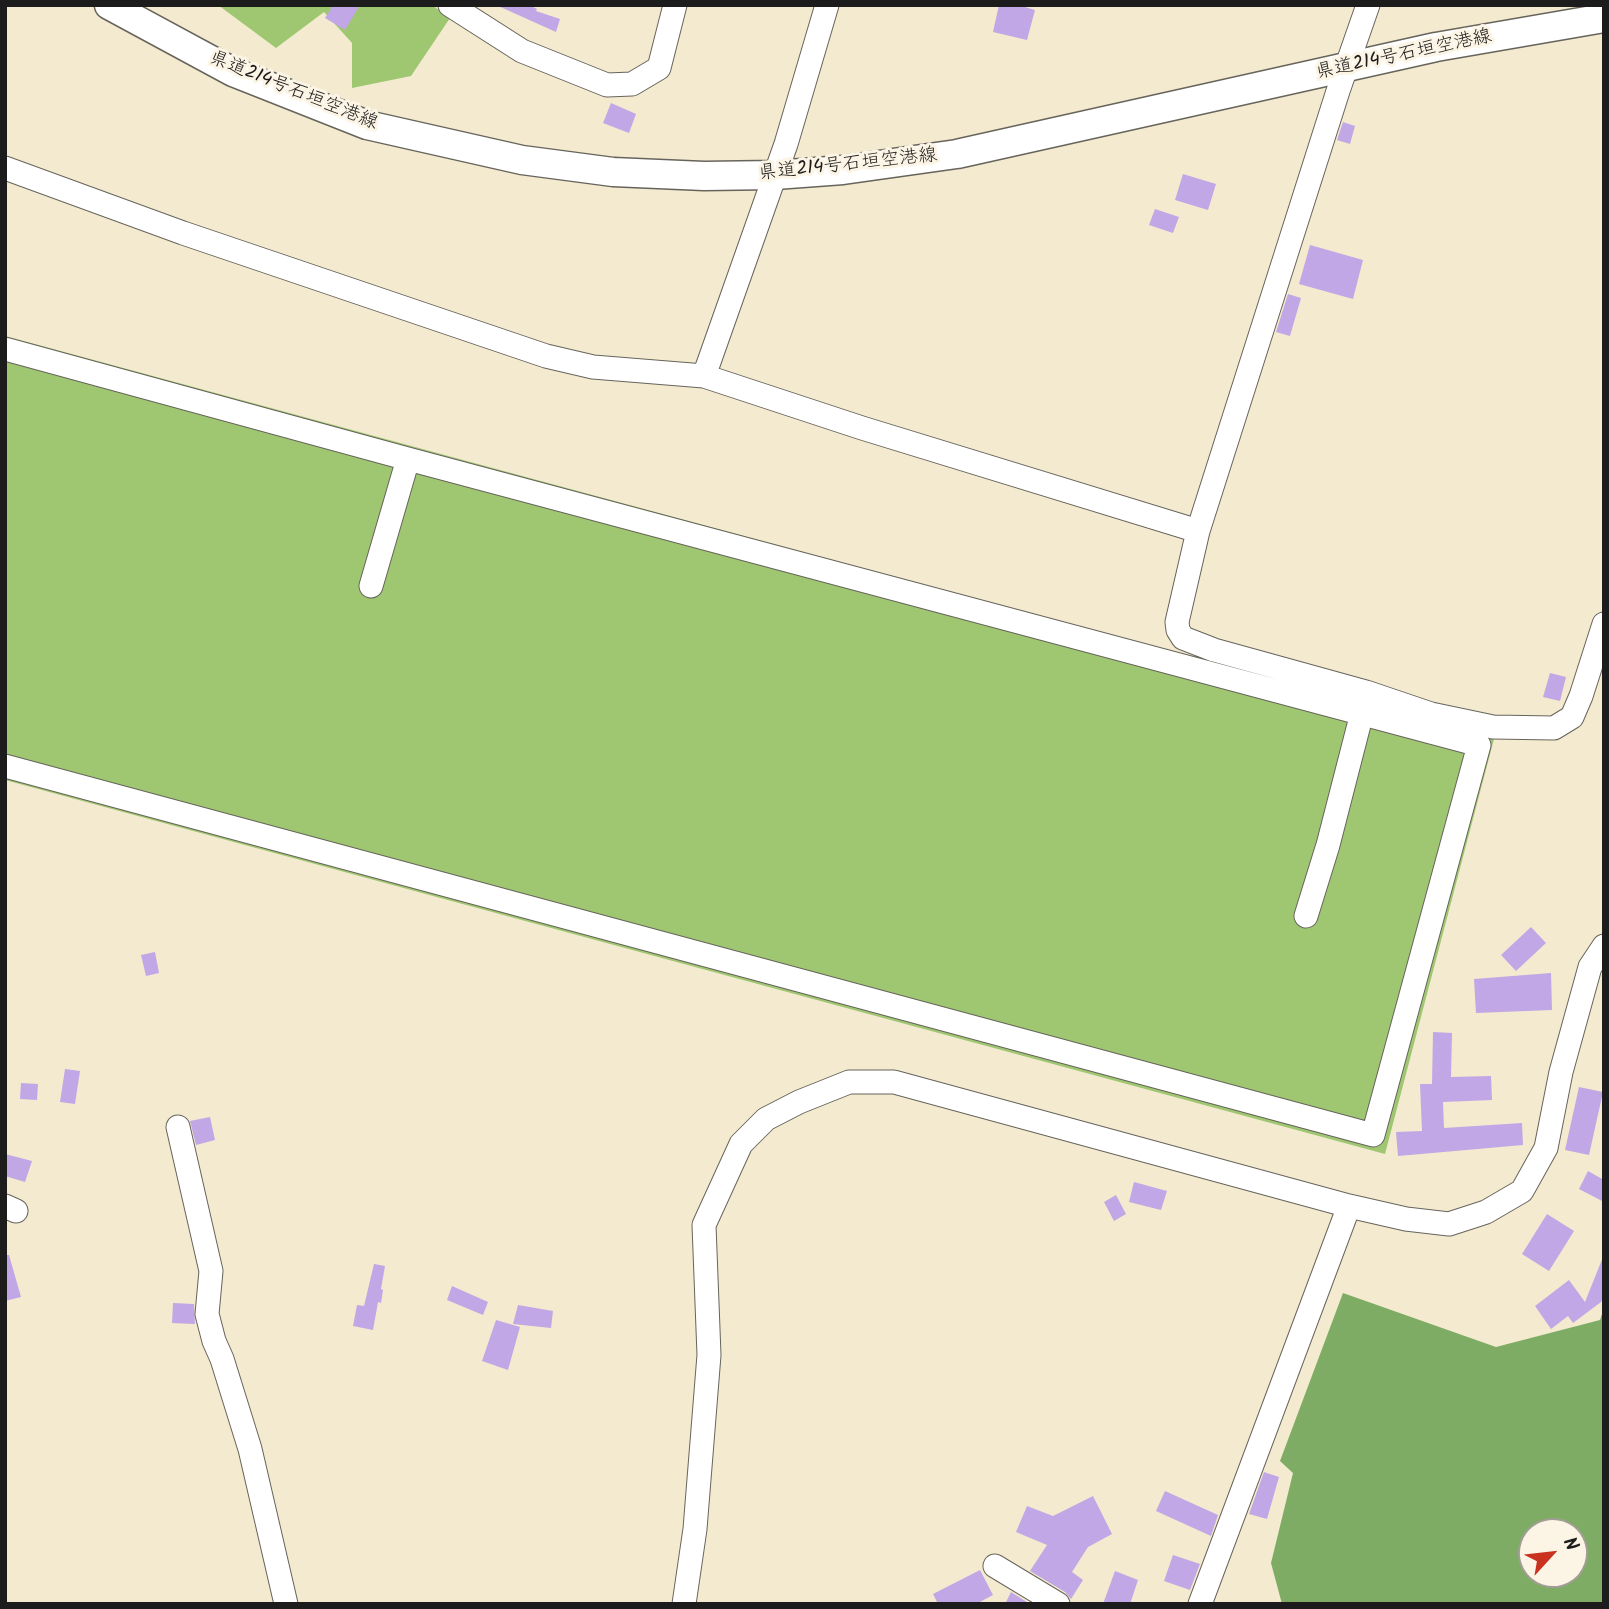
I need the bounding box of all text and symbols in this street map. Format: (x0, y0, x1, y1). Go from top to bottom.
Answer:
street label: 県道214号石垣空港線 (1314, 26, 1494, 86)
street label: 県道214号石垣空港線 (206, 48, 380, 136)
street label: 県道214号石垣空港線 (758, 145, 938, 187)
north arrow (1518, 1518, 1588, 1588)
text: N (1554, 1532, 1586, 1557)

